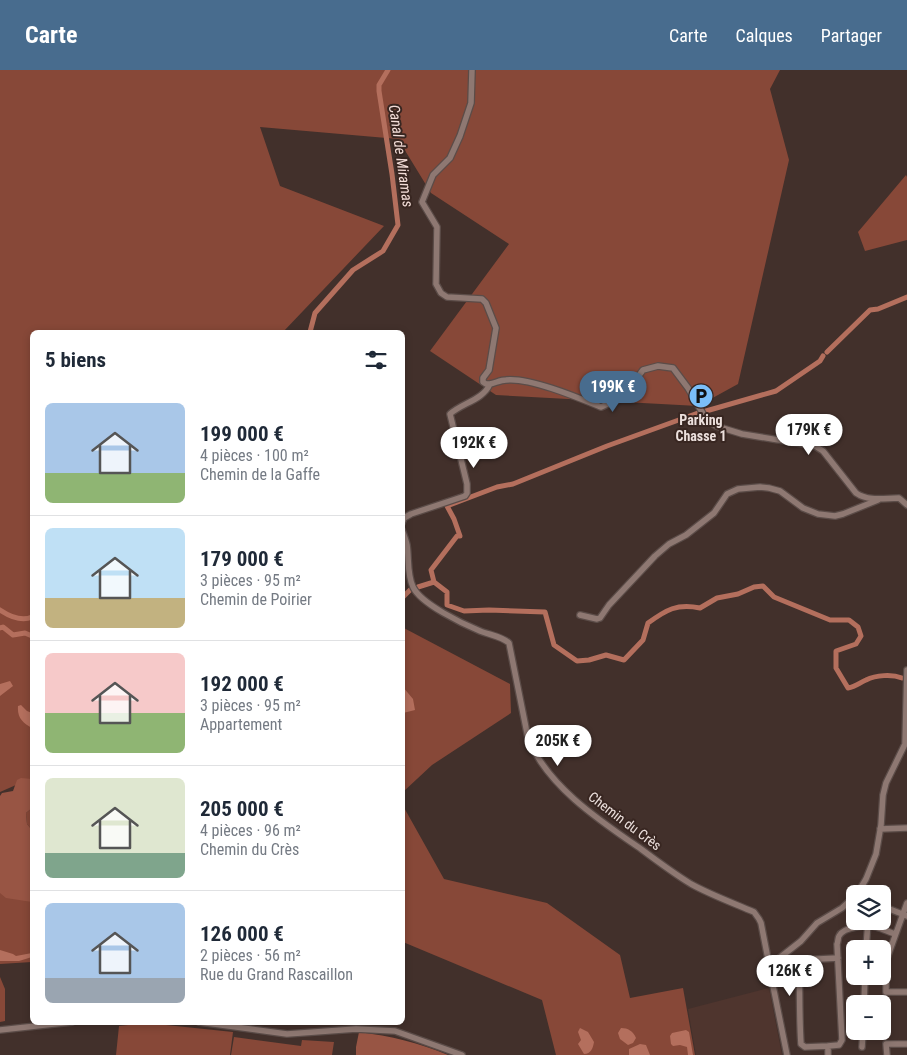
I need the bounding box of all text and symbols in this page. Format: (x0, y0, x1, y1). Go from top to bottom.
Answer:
text: Carte (25, 21, 77, 49)
text: Carte (669, 25, 708, 46)
text: Calques (736, 25, 793, 46)
text: Partager (821, 25, 882, 46)
water label: Canal de Miramas (385, 104, 417, 209)
icon: filters (362, 346, 390, 374)
text: 5 biens (45, 348, 106, 372)
pin: 199K € (572, 370, 654, 413)
text: 199K € (591, 377, 635, 396)
parking icon: Parking Chasse 1 (688, 383, 714, 409)
place label: Parking Chasse 1 (675, 412, 727, 444)
pin: 179K € (768, 414, 850, 456)
text: 179K € (787, 420, 831, 439)
text: 199 000 € (200, 422, 284, 446)
icon: home (85, 423, 145, 483)
pin: 192K € (433, 426, 515, 469)
text: 192K € (452, 433, 496, 452)
text: 4 pièces · 100 m² (200, 446, 309, 465)
text: Chemin de la Gaffe (200, 465, 320, 484)
text: 179 000 € (200, 547, 284, 571)
icon: home (85, 548, 145, 608)
text: 3 pièces · 95 m² (200, 571, 301, 590)
text: Chemin de Poirier (200, 590, 312, 609)
text: 192 000 € (200, 672, 284, 696)
icon: home (85, 673, 145, 733)
text: 3 pièces · 95 m² (200, 696, 301, 715)
text: Appartement (200, 715, 282, 734)
pin: 205K € (517, 724, 599, 767)
text: 205K € (536, 731, 580, 750)
street label: Chemin du Crès (585, 788, 665, 854)
text: 205 000 € (200, 797, 284, 821)
icon: home (85, 798, 145, 858)
text: 4 pièces · 96 m² (200, 821, 301, 840)
text: Chemin du Crès (200, 840, 299, 859)
map controls (846, 885, 891, 1040)
button: layers (846, 885, 891, 930)
text: 126 000 € (200, 922, 284, 946)
icon: home (85, 923, 145, 983)
button: + (846, 940, 891, 985)
text: 2 pièces · 56 m² (200, 946, 301, 965)
pin: 126K € (749, 954, 831, 997)
text: 126K € (768, 961, 812, 980)
text: Rue du Grand Rascaillon (200, 965, 353, 984)
button: − (846, 995, 891, 1040)

